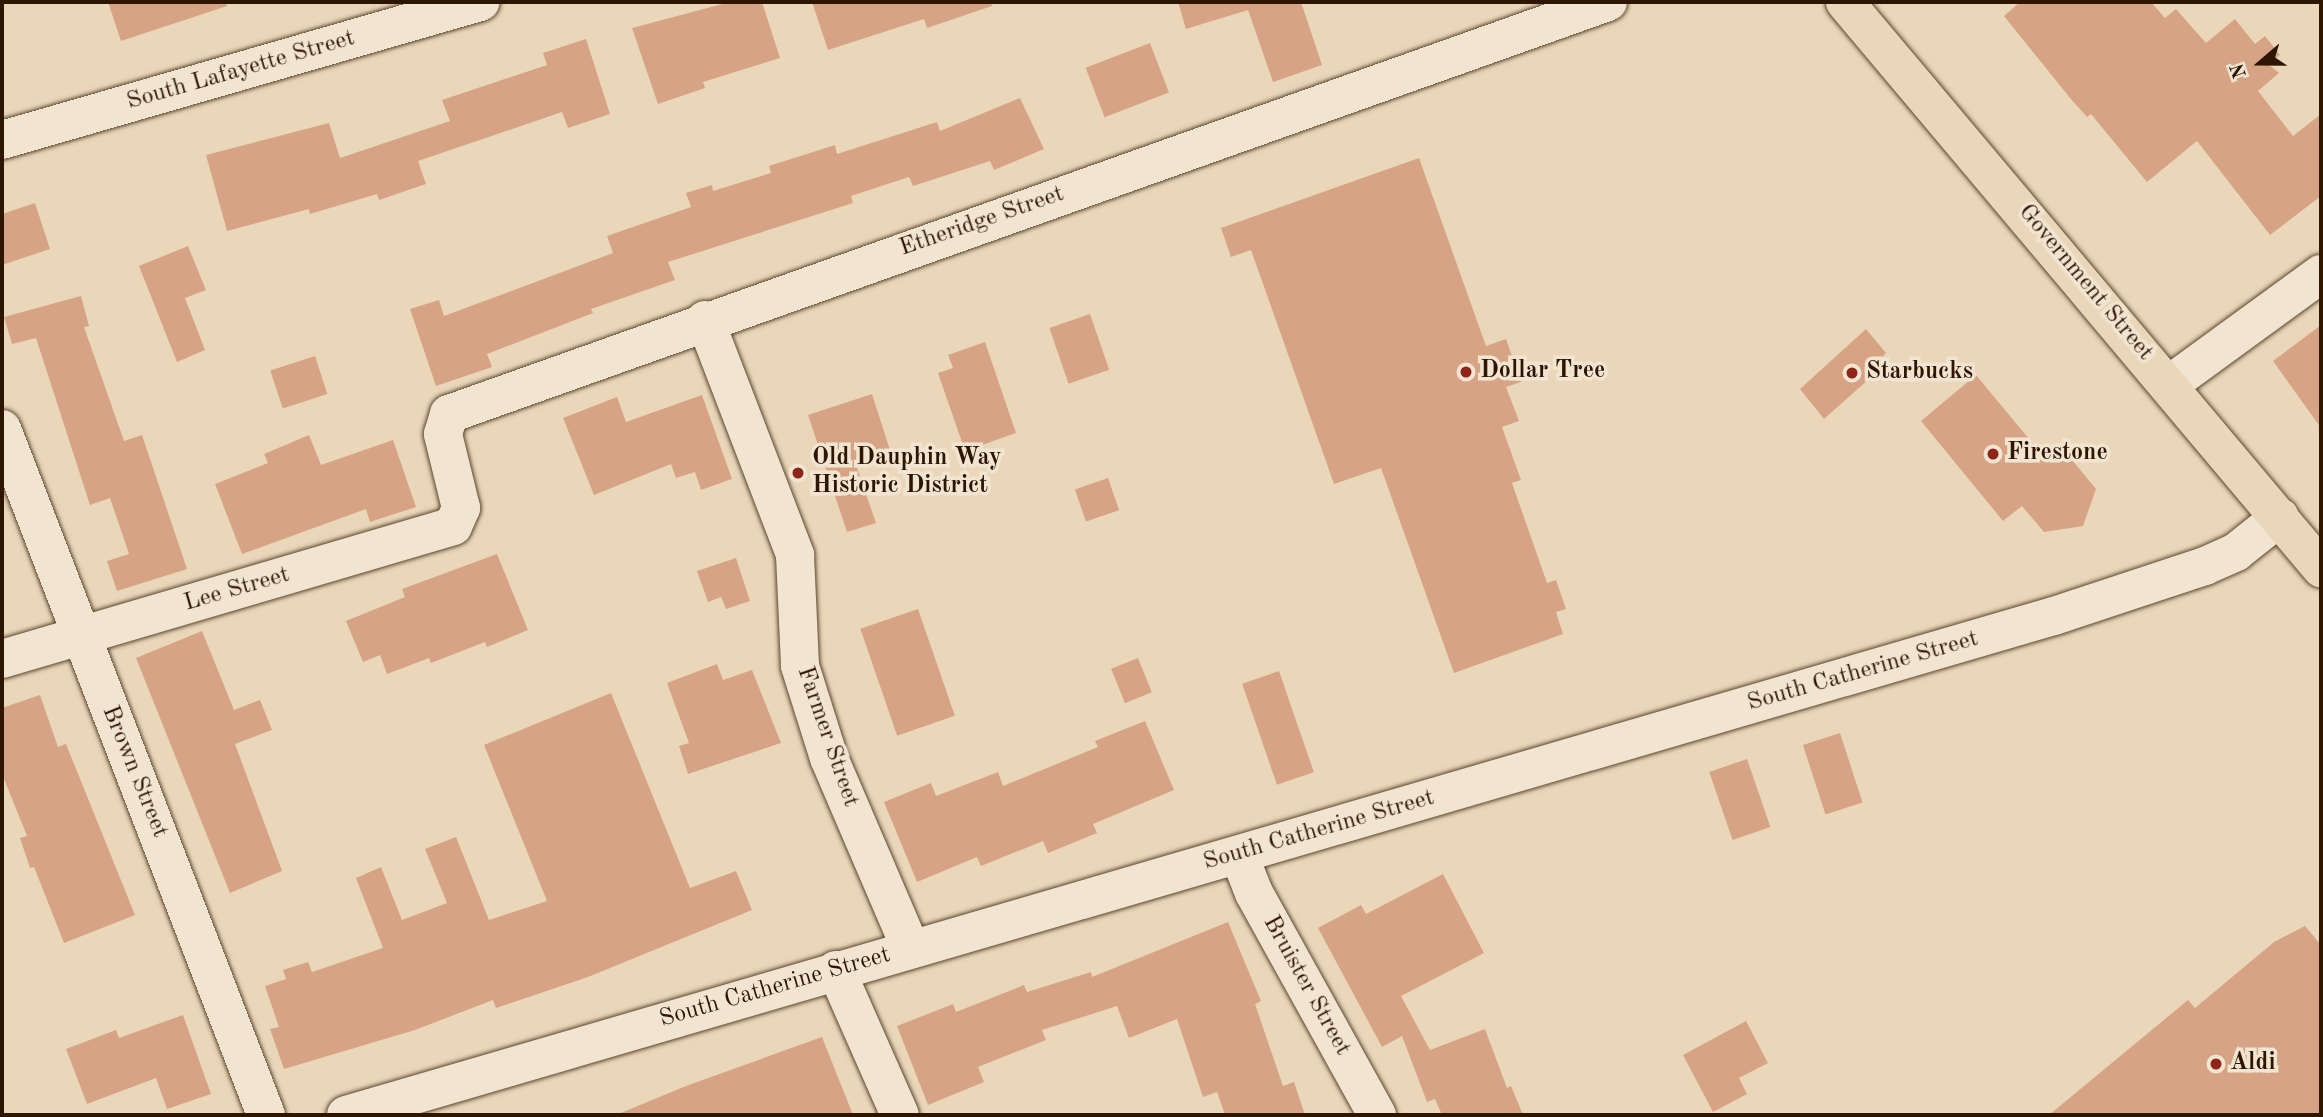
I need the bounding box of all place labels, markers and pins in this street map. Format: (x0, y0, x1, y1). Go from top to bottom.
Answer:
place label: Dollar Tree (1480, 358, 1605, 386)
place label: Starbucks (1866, 359, 1973, 387)
marker: Dollar Tree (1458, 364, 1474, 380)
marker: Starbucks (1844, 365, 1860, 381)
place label: Firestone (2007, 440, 2108, 468)
place label: Old Dauphin Way Historic District (812, 445, 1002, 501)
marker: Firestone (1985, 446, 2001, 462)
marker: Old Dauphin Way Historic District (790, 465, 806, 481)
place label: Aldi (2230, 1050, 2276, 1078)
marker: Aldi (2208, 1056, 2224, 1072)

